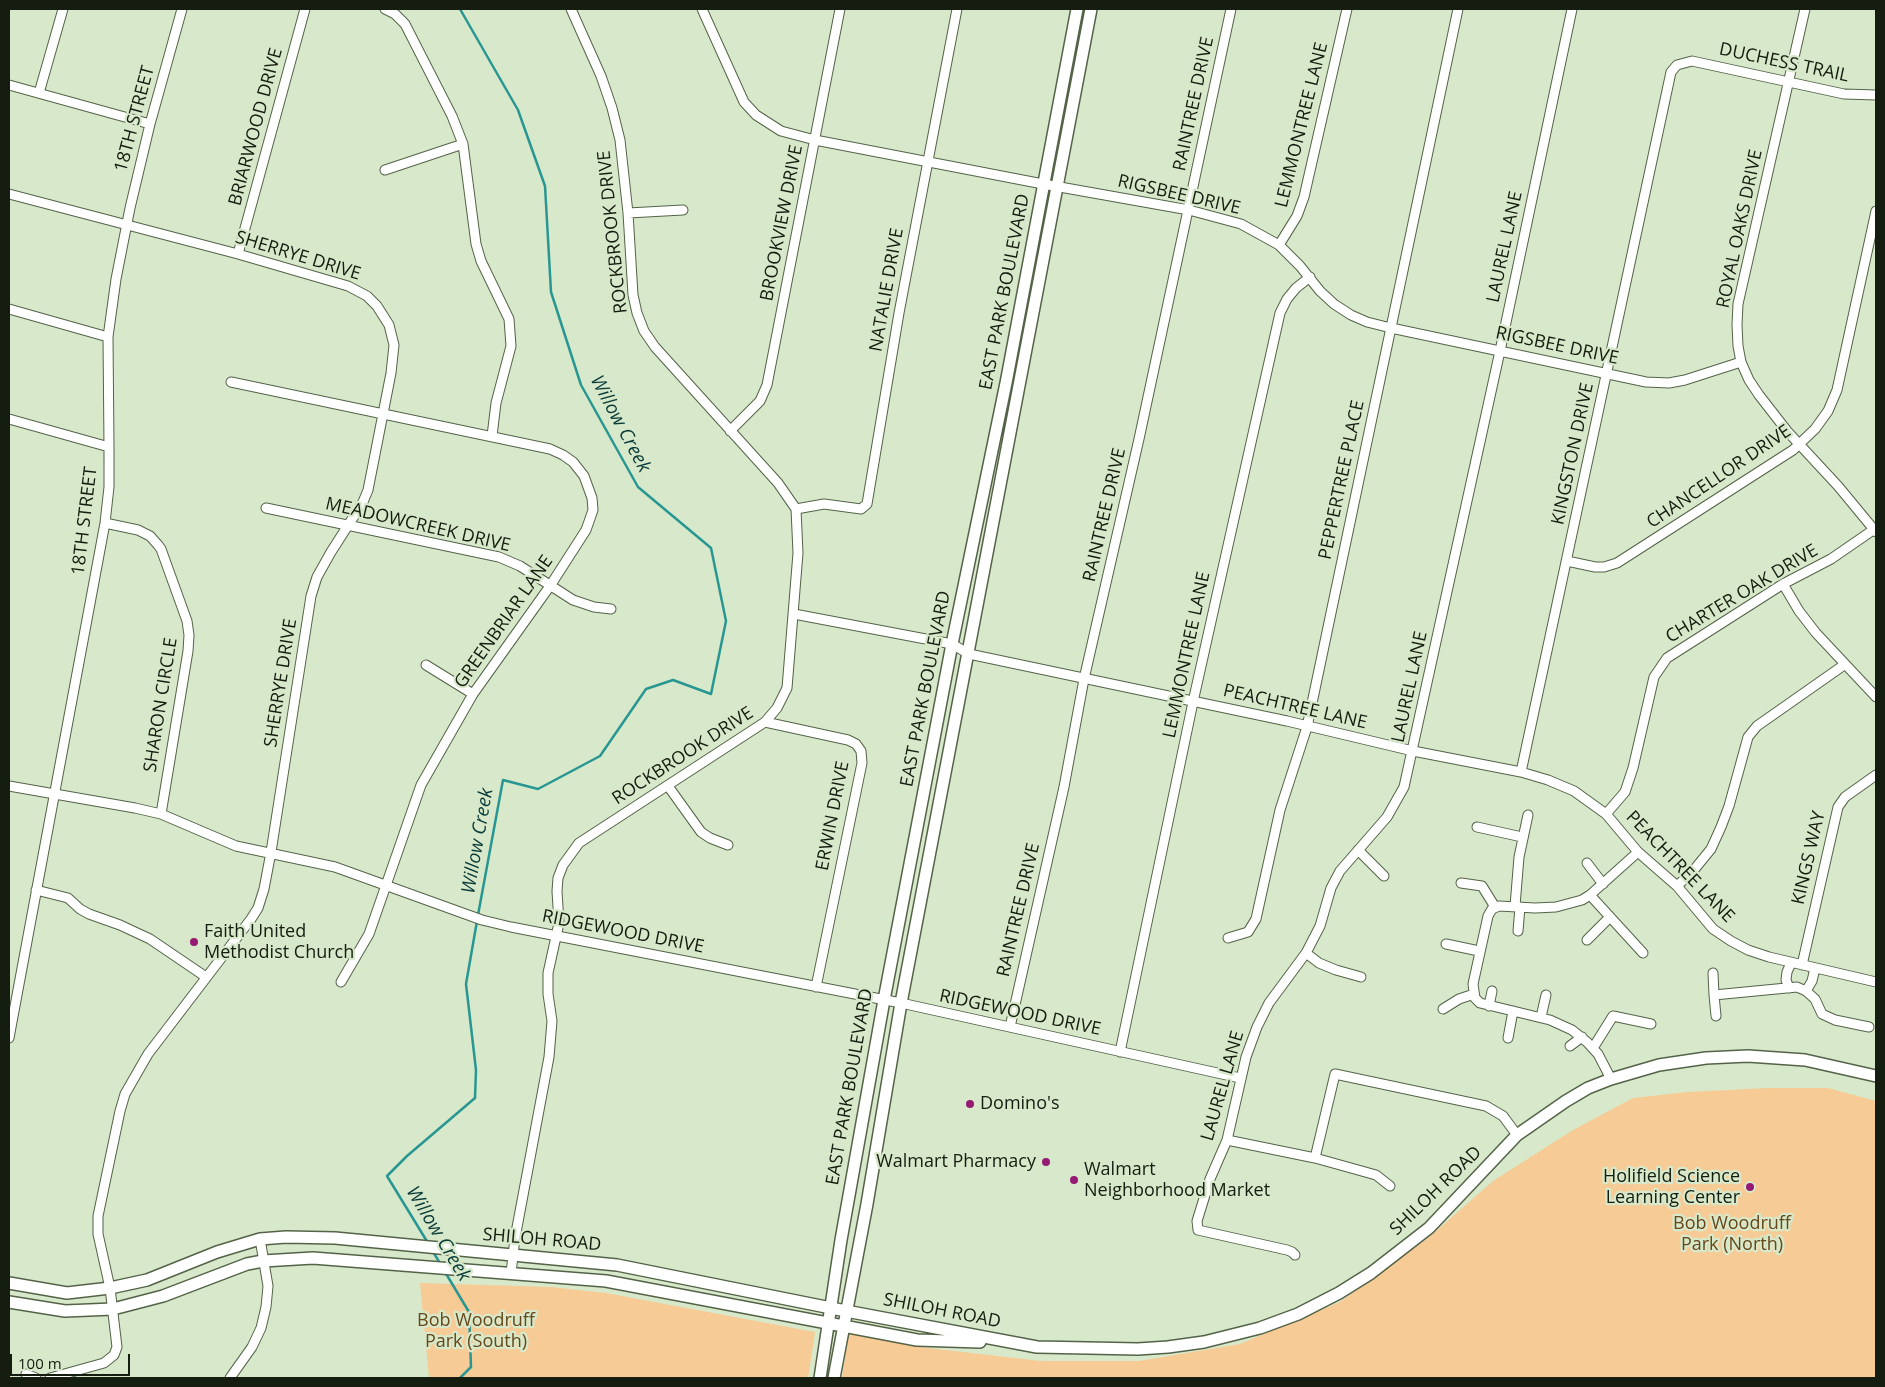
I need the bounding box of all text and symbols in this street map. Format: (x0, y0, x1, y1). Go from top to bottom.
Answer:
street label: RAINTREE DRIVE (1169, 35, 1219, 173)
street label: DUCHESS TRAIL (1717, 39, 1851, 87)
street label: LEMMONTREE LANE (1271, 40, 1333, 210)
street label: BRIARWOOD DRIVE (225, 46, 287, 208)
street label: 18TH STREET (110, 63, 160, 175)
street label: BROOKVIEW DRIVE (756, 143, 808, 303)
street label: ROYAL OAKS DRIVE (1713, 148, 1767, 310)
street label: ROCKBROOK DRIVE (594, 149, 632, 315)
street label: RIGSBEE DRIVE (1116, 170, 1242, 220)
street label: LAUREL LANE (1483, 189, 1527, 305)
street label: EAST PARK BOULEVARD (975, 192, 1035, 392)
street label: NATALIE DRIVE (865, 226, 909, 354)
street label: SHERRYE DRIVE (233, 227, 363, 285)
street label: RIGSBEE DRIVE (1493, 322, 1621, 370)
water label: Willow Creek (585, 372, 655, 476)
street label: KINGSTON DRIVE (1547, 381, 1599, 527)
street label: PEPPERTREE PLACE (1315, 398, 1369, 562)
street label: CHANCELLOR DRIVE (1643, 421, 1795, 533)
street label: RAINTREE DRIVE (1079, 446, 1131, 584)
street label: 18TH STREET (68, 465, 102, 577)
street label: MEADOWCREEK DRIVE (323, 493, 513, 557)
street label: CHARTER OAK DRIVE (1662, 540, 1822, 648)
street label: GREENBRIAR LANE (450, 551, 558, 693)
street label: LEMMONTREE LANE (1159, 570, 1215, 740)
street label: EAST PARK BOULEVARD (896, 589, 956, 789)
street label: SHERRYE DRIVE (260, 617, 302, 749)
street label: LAUREL LANE (1388, 629, 1432, 745)
street label: SHARON CIRCLE (140, 636, 182, 774)
street label: PEACHTREE LANE (1221, 680, 1369, 734)
street label: ROCKBROOK DRIVE (608, 702, 758, 810)
street label: ERWIN DRIVE (812, 759, 854, 873)
water label: Willow Creek (458, 786, 498, 896)
street label: PEACHTREE LANE (1621, 807, 1739, 927)
street label: KINGS WAY (1788, 809, 1830, 907)
street label: RAINTREE DRIVE (993, 841, 1045, 979)
street label: RIDGEWOOD DRIVE (540, 906, 706, 958)
place label: Faith United Methodist Church (204, 921, 354, 964)
marker: Faith United Methodist Church (188, 936, 200, 948)
street label: RIDGEWOOD DRIVE (937, 985, 1103, 1041)
street label: EAST PARK BOULEVARD (822, 987, 878, 1187)
street label: LAUREL LANE (1197, 1029, 1249, 1143)
place label: Domino's (980, 1093, 1059, 1115)
marker: Domino's (964, 1098, 976, 1110)
street label: SHILOH ROAD (1386, 1142, 1486, 1240)
place label: Walmart Pharmacy (876, 1151, 1036, 1173)
marker: Walmart Pharmacy (1040, 1156, 1052, 1168)
place label: Walmart Neighborhood Market (1084, 1159, 1270, 1202)
place label: Holifield Science Learning Center (1603, 1166, 1740, 1208)
marker: Walmart Neighborhood Market (1068, 1174, 1080, 1186)
marker: Holifield Science Learning Center (1744, 1181, 1756, 1193)
water label: Willow Creek (401, 1182, 475, 1286)
park label: Bob Woodruff Park (North) (1673, 1213, 1791, 1256)
street label: SHILOH ROAD (482, 1224, 602, 1256)
street label: SHILOH ROAD (882, 1289, 1002, 1333)
park label: Bob Woodruff Park (South) (417, 1310, 535, 1352)
scale bar (12, 1344, 132, 1376)
text: 100 m (18, 1353, 62, 1373)

